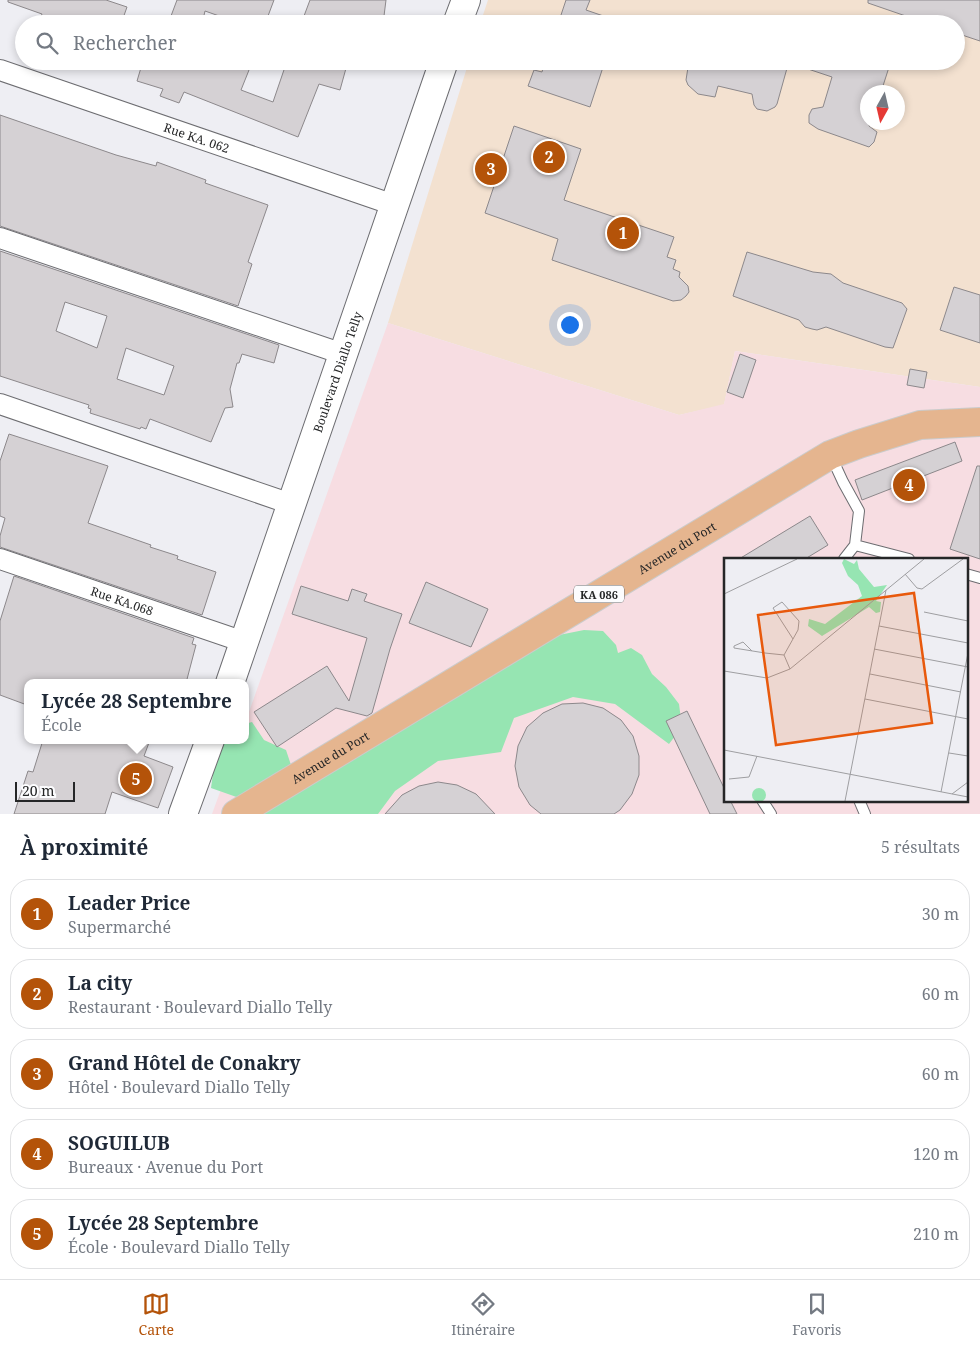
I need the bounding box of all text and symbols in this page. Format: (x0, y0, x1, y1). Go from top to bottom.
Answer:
search box (15, 15, 965, 70)
icon: search (33, 29, 61, 57)
text: Rechercher (73, 30, 177, 56)
north arrow (860, 85, 905, 130)
street label: Rue KA. 062 (162, 118, 232, 157)
pin: 2 (533, 138, 565, 176)
pin: 3 (475, 150, 507, 188)
pin: 1 (607, 214, 639, 252)
street label: Boulevard Diallo Telly (308, 309, 366, 435)
your location (557, 312, 583, 338)
pin: 4 (893, 466, 925, 504)
street label: Avenue du Port (635, 518, 719, 578)
inset map (724, 558, 968, 802)
street label: Rue KA.068 (89, 582, 156, 619)
road number: KA 086 (574, 586, 624, 602)
popup (24, 679, 249, 744)
text: Lycée 28 Septembre (41, 688, 232, 714)
text: École (41, 714, 82, 736)
street label: Avenue du Port (288, 727, 372, 787)
pin: 5 (120, 760, 152, 798)
scale bar (15, 779, 75, 802)
text: 20 m (22, 781, 55, 800)
text: À proximité (20, 833, 148, 861)
text: 5 résultats (881, 836, 960, 858)
text: Leader Price (68, 890, 190, 916)
text: 1 (32, 903, 42, 925)
text: 30 m (922, 903, 959, 925)
text: Supermarché (68, 916, 171, 938)
text: La city (68, 970, 132, 996)
text: 2 (32, 983, 42, 1005)
text: 60 m (922, 983, 959, 1005)
text: Restaurant · Boulevard Diallo Telly (68, 996, 332, 1018)
text: Grand Hôtel de Conakry (68, 1050, 301, 1076)
text: 3 (32, 1063, 42, 1085)
text: 60 m (922, 1063, 959, 1085)
text: Hôtel · Boulevard Diallo Telly (68, 1076, 290, 1098)
text: SOGUILUB (68, 1130, 170, 1156)
text: 4 (32, 1143, 42, 1165)
text: 120 m (913, 1143, 959, 1165)
text: Bureaux · Avenue du Port (68, 1156, 263, 1178)
text: Lycée 28 Septembre (68, 1210, 259, 1236)
text: 5 (32, 1223, 42, 1245)
text: 210 m (913, 1223, 959, 1245)
text: École · Boulevard Diallo Telly (68, 1236, 290, 1258)
tab: Carte (139, 1290, 174, 1339)
tab: Itinéraire (451, 1290, 515, 1339)
tab: Favoris (792, 1290, 841, 1339)

